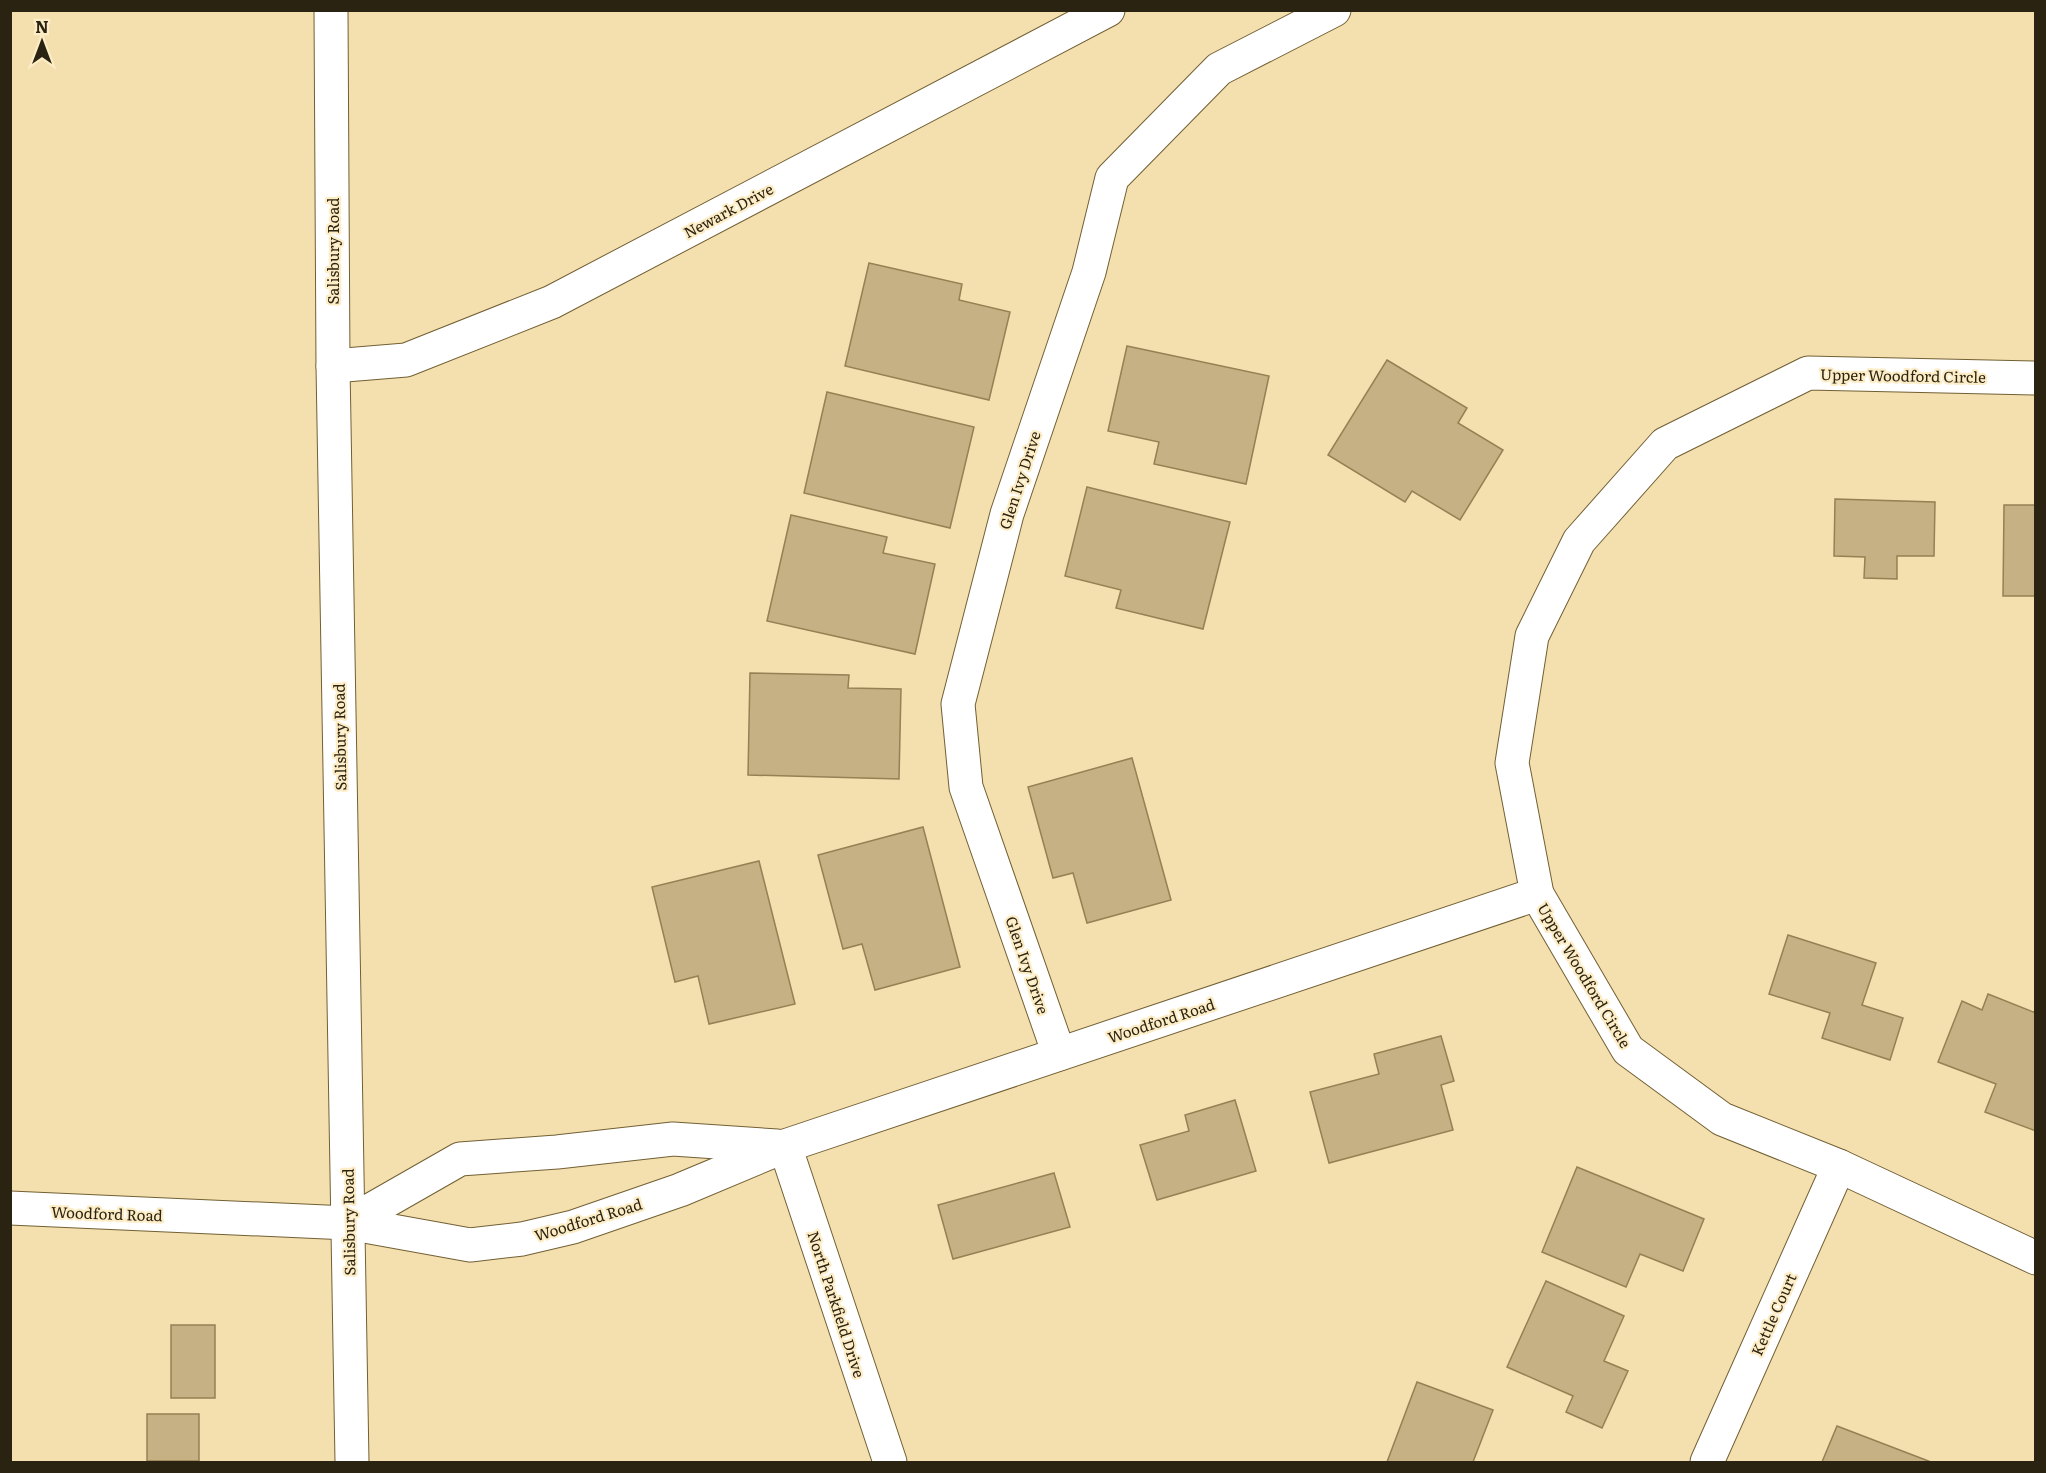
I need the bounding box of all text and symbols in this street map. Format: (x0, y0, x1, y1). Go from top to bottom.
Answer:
north arrow (12, 12, 72, 72)
text: N (35, 14, 49, 38)
street label: Newark Drive (679, 177, 777, 243)
street label: Salisbury Road (321, 197, 344, 305)
street label: Upper Woodford Circle (1820, 362, 1986, 388)
street label: Glen Ivy Drive (992, 428, 1046, 532)
street label: Salisbury Road (327, 683, 351, 791)
street label: Upper Woodford Circle (1532, 898, 1638, 1052)
street label: Glen Ivy Drive (1000, 913, 1056, 1017)
street label: Woodford Road (1104, 992, 1218, 1048)
street label: Salisbury Road (336, 1168, 360, 1276)
street label: Woodford Road (531, 1192, 645, 1246)
street label: Woodford Road (51, 1200, 163, 1226)
street label: North Parkfield Drive (802, 1228, 872, 1381)
street label: Kettle Court (1745, 1269, 1801, 1359)

